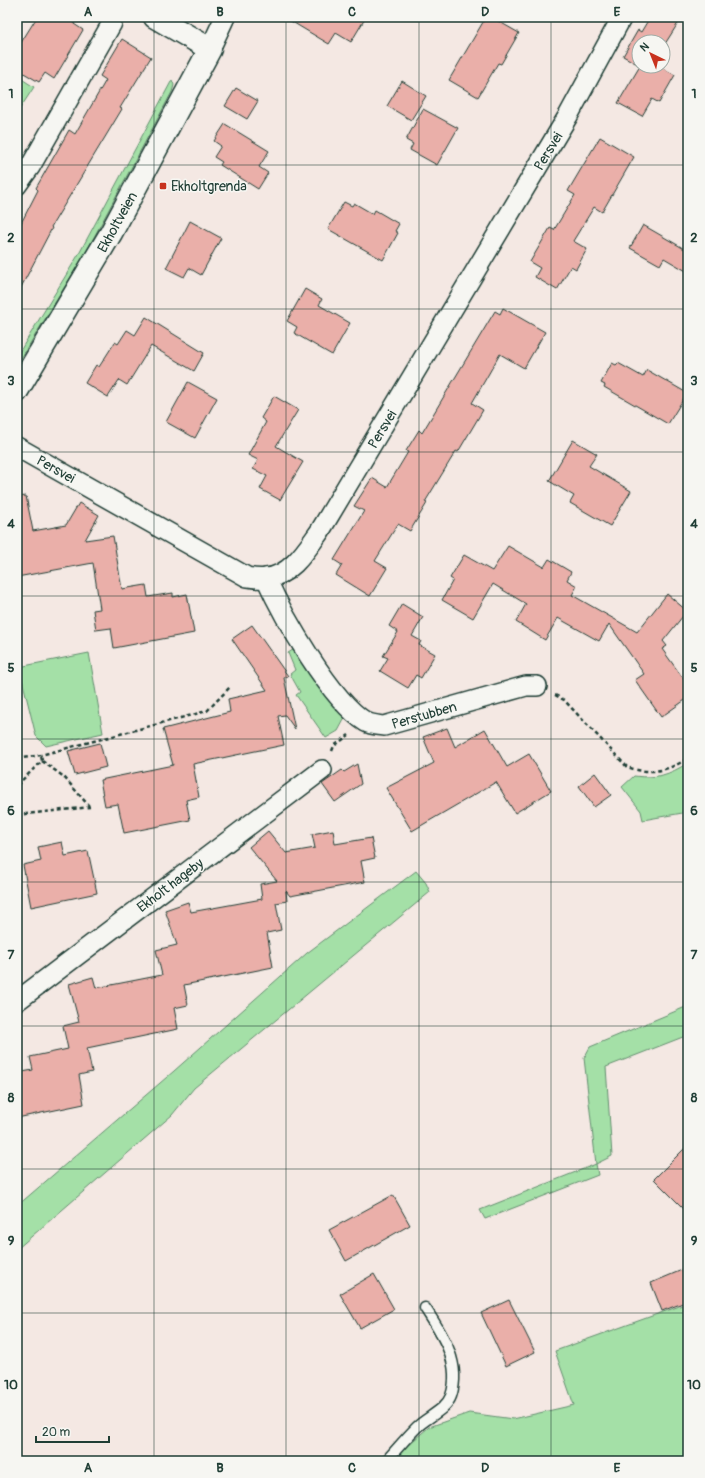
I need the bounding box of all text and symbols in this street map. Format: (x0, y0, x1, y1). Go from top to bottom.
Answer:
text: A (84, 4, 93, 20)
text: B (216, 4, 224, 20)
text: C (348, 4, 356, 20)
text: D (481, 4, 489, 20)
text: E (614, 4, 621, 20)
north arrow (631, 34, 671, 74)
text: N (637, 39, 652, 54)
text: 1 (8, 86, 14, 102)
text: 1 (691, 86, 697, 102)
street label: Persvei (530, 129, 567, 173)
place label: Ekholtgrenda (171, 178, 247, 195)
marker: Ekholtgrenda (158, 181, 168, 191)
street label: Ekholtveien (94, 189, 141, 255)
text: 2 (7, 230, 15, 246)
text: 2 (690, 230, 698, 246)
text: 3 (7, 373, 15, 389)
text: 3 (690, 373, 698, 389)
street label: Persvei (364, 407, 401, 451)
street label: Persvei (33, 452, 78, 487)
text: 4 (7, 516, 15, 532)
text: 4 (690, 516, 698, 532)
text: 5 (7, 660, 15, 676)
text: 5 (690, 660, 698, 676)
street label: Perstubben (390, 698, 459, 733)
text: 6 (7, 803, 15, 819)
text: 6 (690, 803, 698, 819)
street label: Ekholt hageby (134, 855, 207, 916)
text: 7 (8, 947, 15, 963)
text: 7 (691, 947, 698, 963)
text: 8 (8, 1090, 15, 1106)
text: 8 (691, 1090, 698, 1106)
text: 9 (8, 1233, 15, 1249)
text: 9 (691, 1233, 698, 1249)
text: 10 (4, 1377, 18, 1393)
text: 10 (687, 1377, 701, 1393)
scale bar (36, 1418, 109, 1444)
text: 20 m (42, 1425, 71, 1440)
text: A (84, 1460, 93, 1476)
text: B (216, 1460, 224, 1476)
text: C (348, 1460, 356, 1476)
text: D (481, 1460, 489, 1476)
text: E (614, 1460, 621, 1476)

